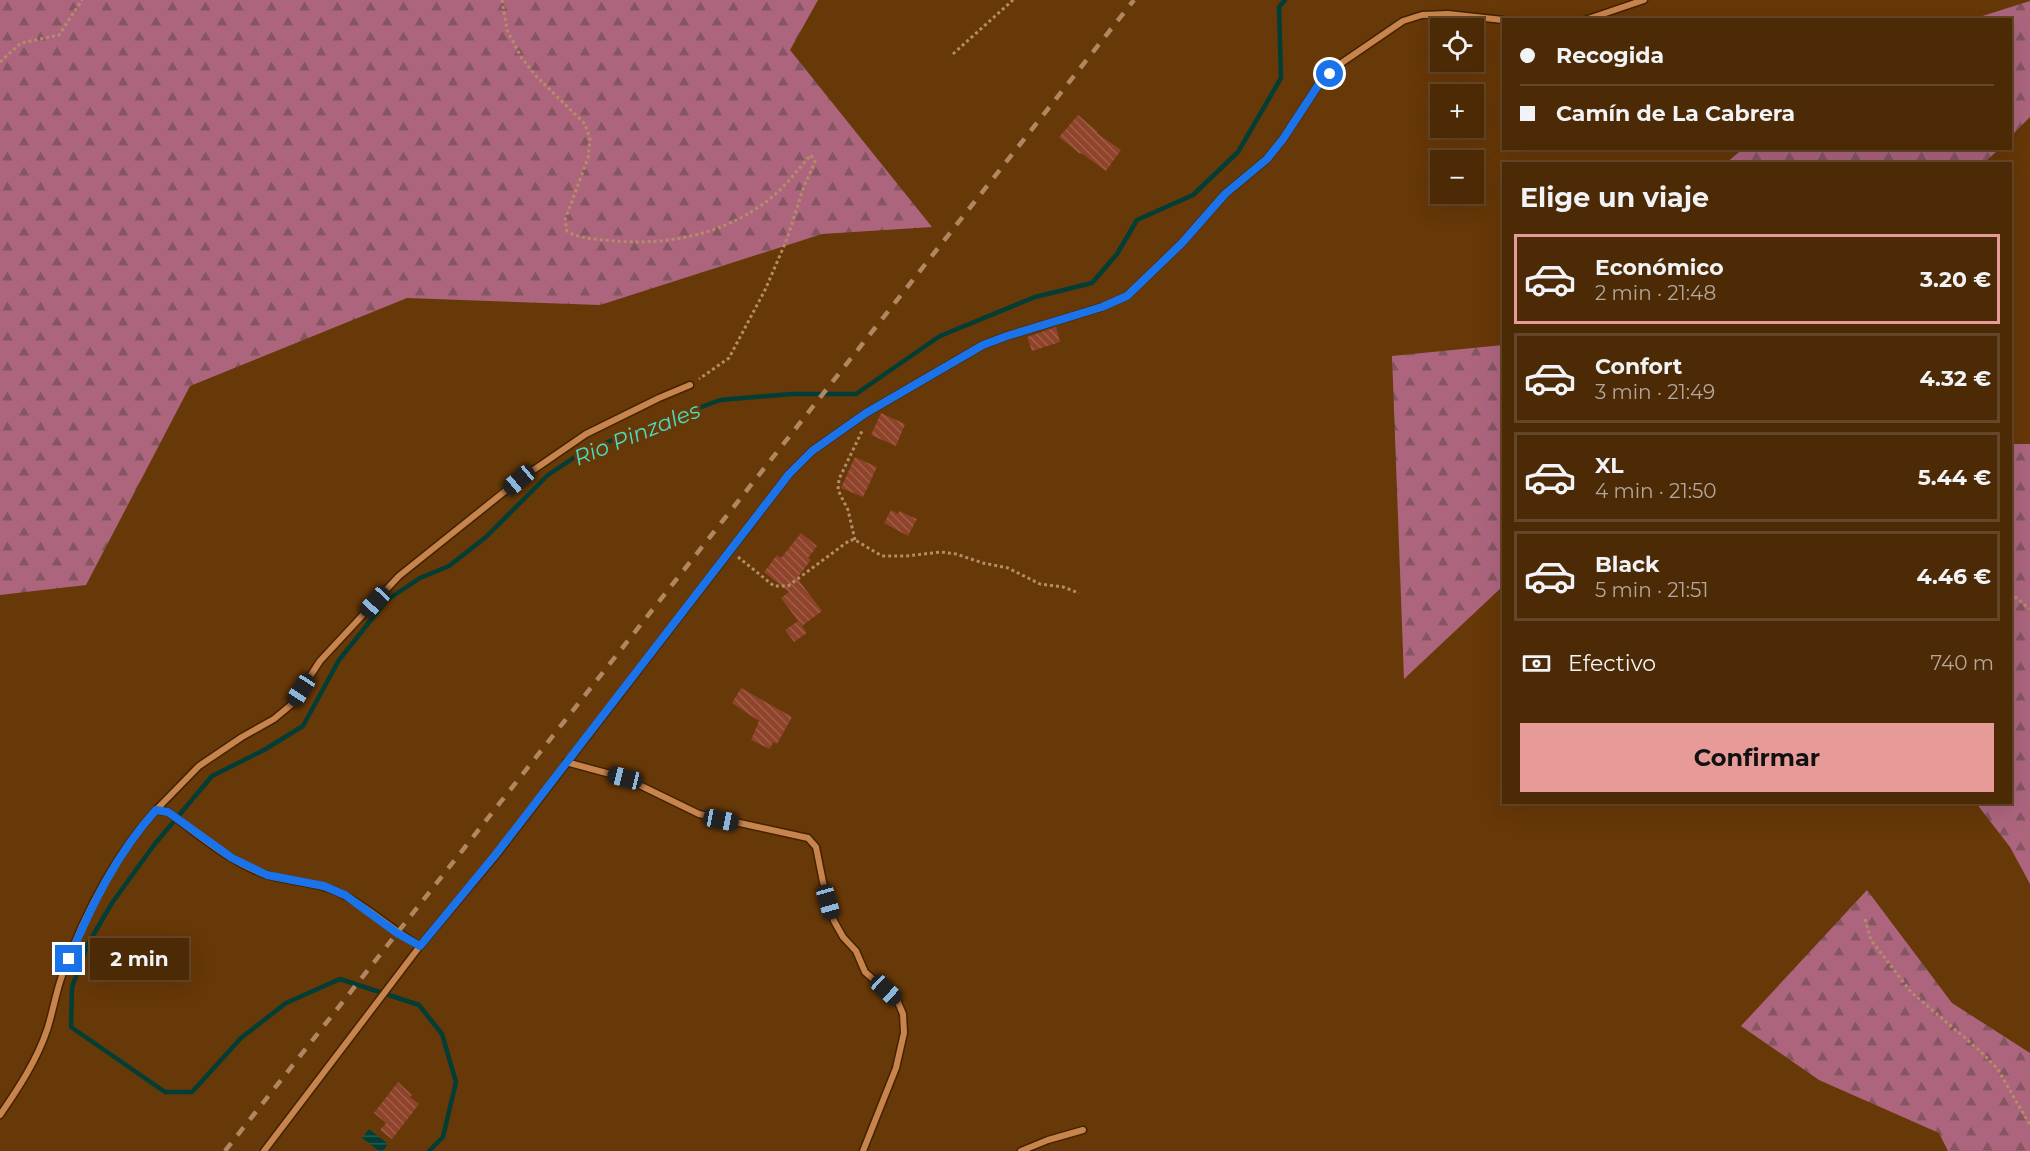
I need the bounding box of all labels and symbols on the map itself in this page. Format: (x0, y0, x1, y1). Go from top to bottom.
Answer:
route start (1316, 60, 1343, 87)
water label: Rio Pinzales (570, 396, 704, 472)
car (499, 462, 539, 498)
car (356, 583, 394, 621)
car (284, 670, 318, 710)
car (605, 765, 645, 791)
car (702, 808, 740, 832)
car (814, 882, 842, 922)
callout: 2 min (90, 938, 189, 980)
route end (55, 945, 82, 972)
car (867, 971, 905, 1009)

